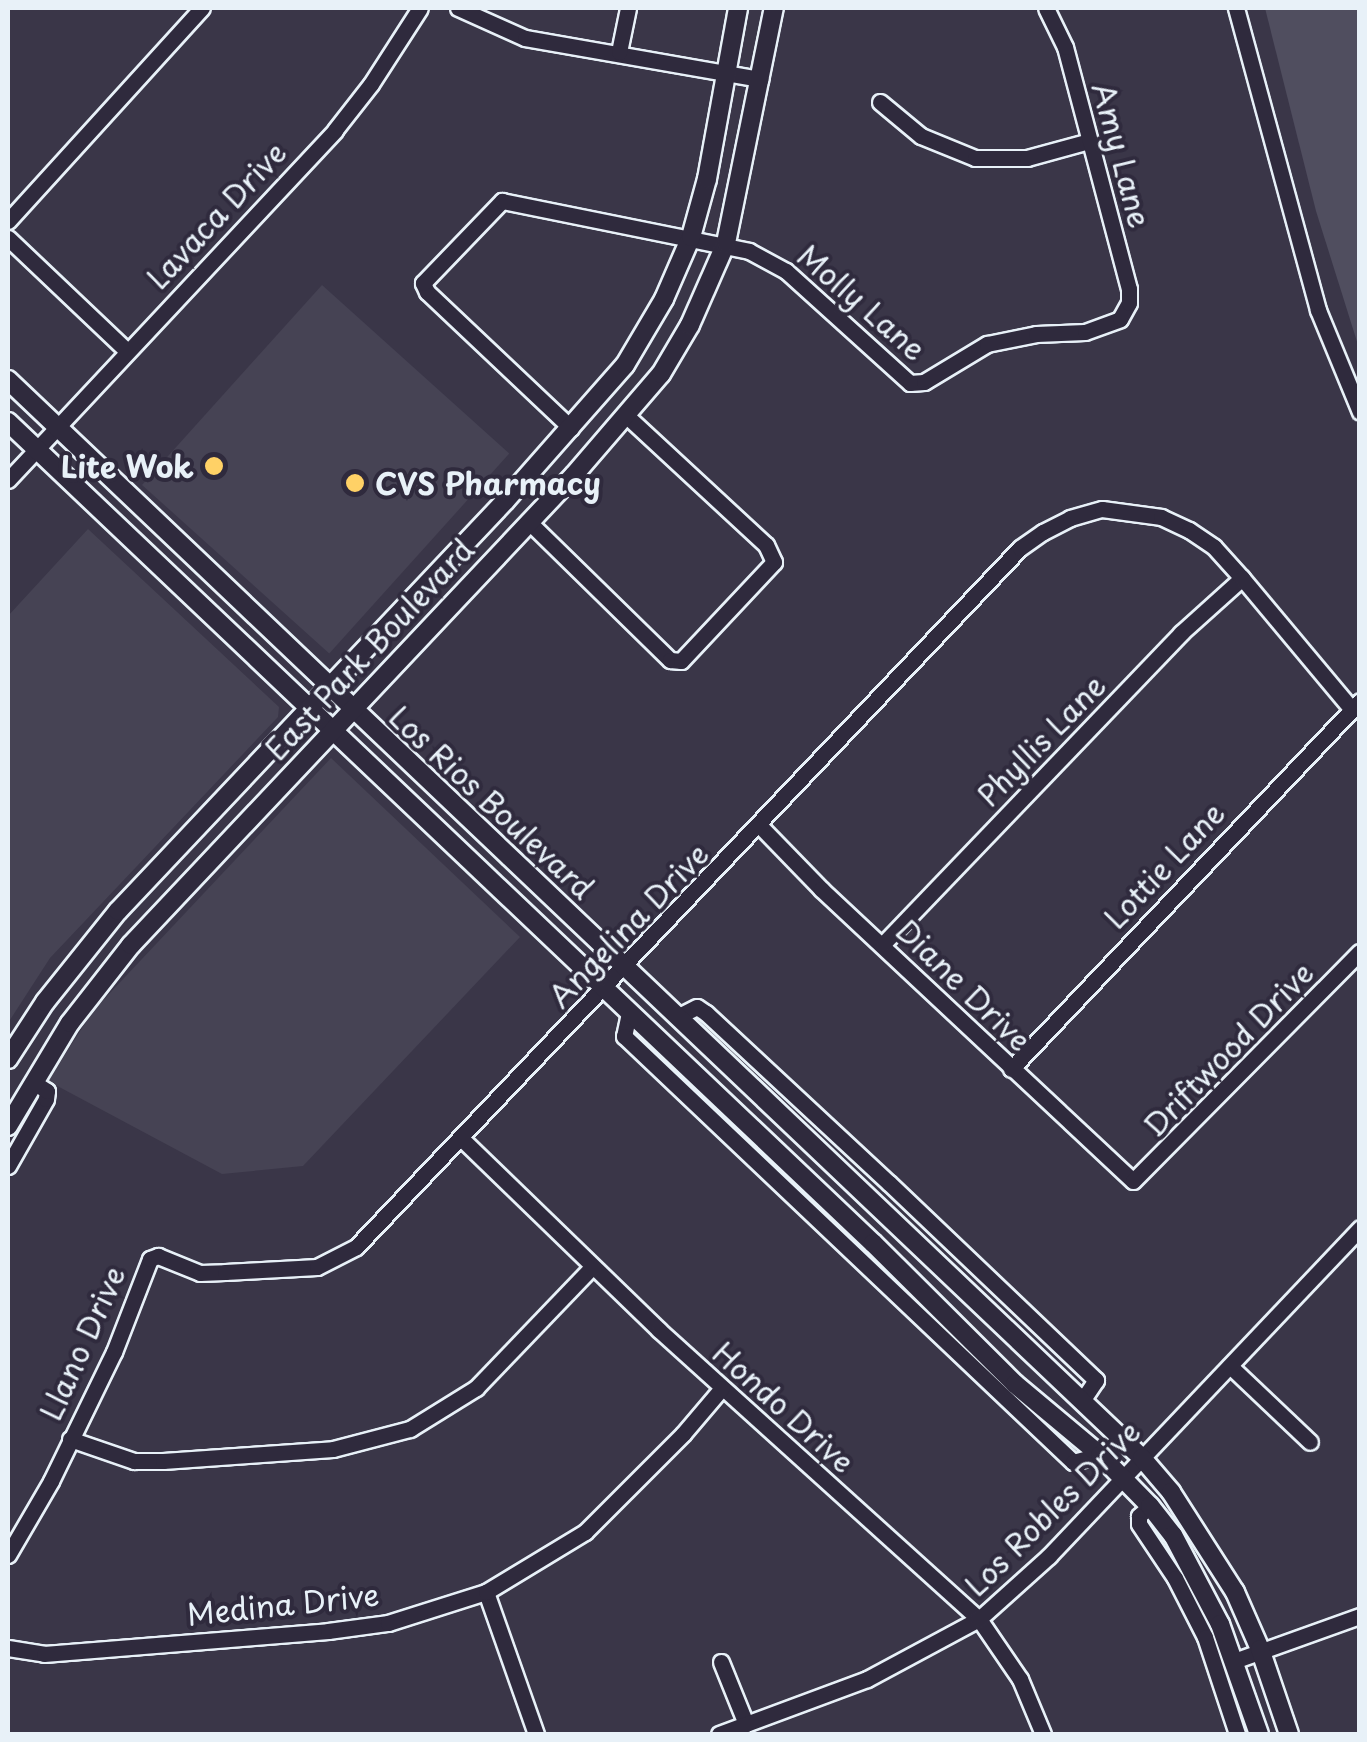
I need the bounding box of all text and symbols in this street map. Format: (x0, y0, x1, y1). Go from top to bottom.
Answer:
street label: Amy Lane (1086, 79, 1158, 231)
street label: Lavaca Drive (139, 134, 293, 296)
street label: Molly Lane (791, 237, 933, 367)
place label: Lite Wok (60, 448, 194, 484)
marker: Lite Wok (203, 455, 225, 477)
place label: CVS Pharmacy (375, 465, 604, 501)
marker: CVS Pharmacy (344, 472, 366, 494)
street label: East Park Boulevard (256, 530, 482, 768)
street label: Phyllis Lane (969, 666, 1113, 814)
street label: Los Rios Boulevard (381, 697, 603, 907)
street label: Lottie Lane (1096, 794, 1232, 936)
street label: Angelina Drive (540, 835, 716, 1015)
street label: Diane Drive (890, 913, 1038, 1057)
street label: Driftwood Drive (1135, 954, 1321, 1144)
street label: Llano Drive (32, 1261, 132, 1425)
street label: Hondo Drive (706, 1334, 862, 1480)
street label: Los Robles Drive (956, 1412, 1148, 1604)
street label: Medina Drive (185, 1576, 381, 1632)

